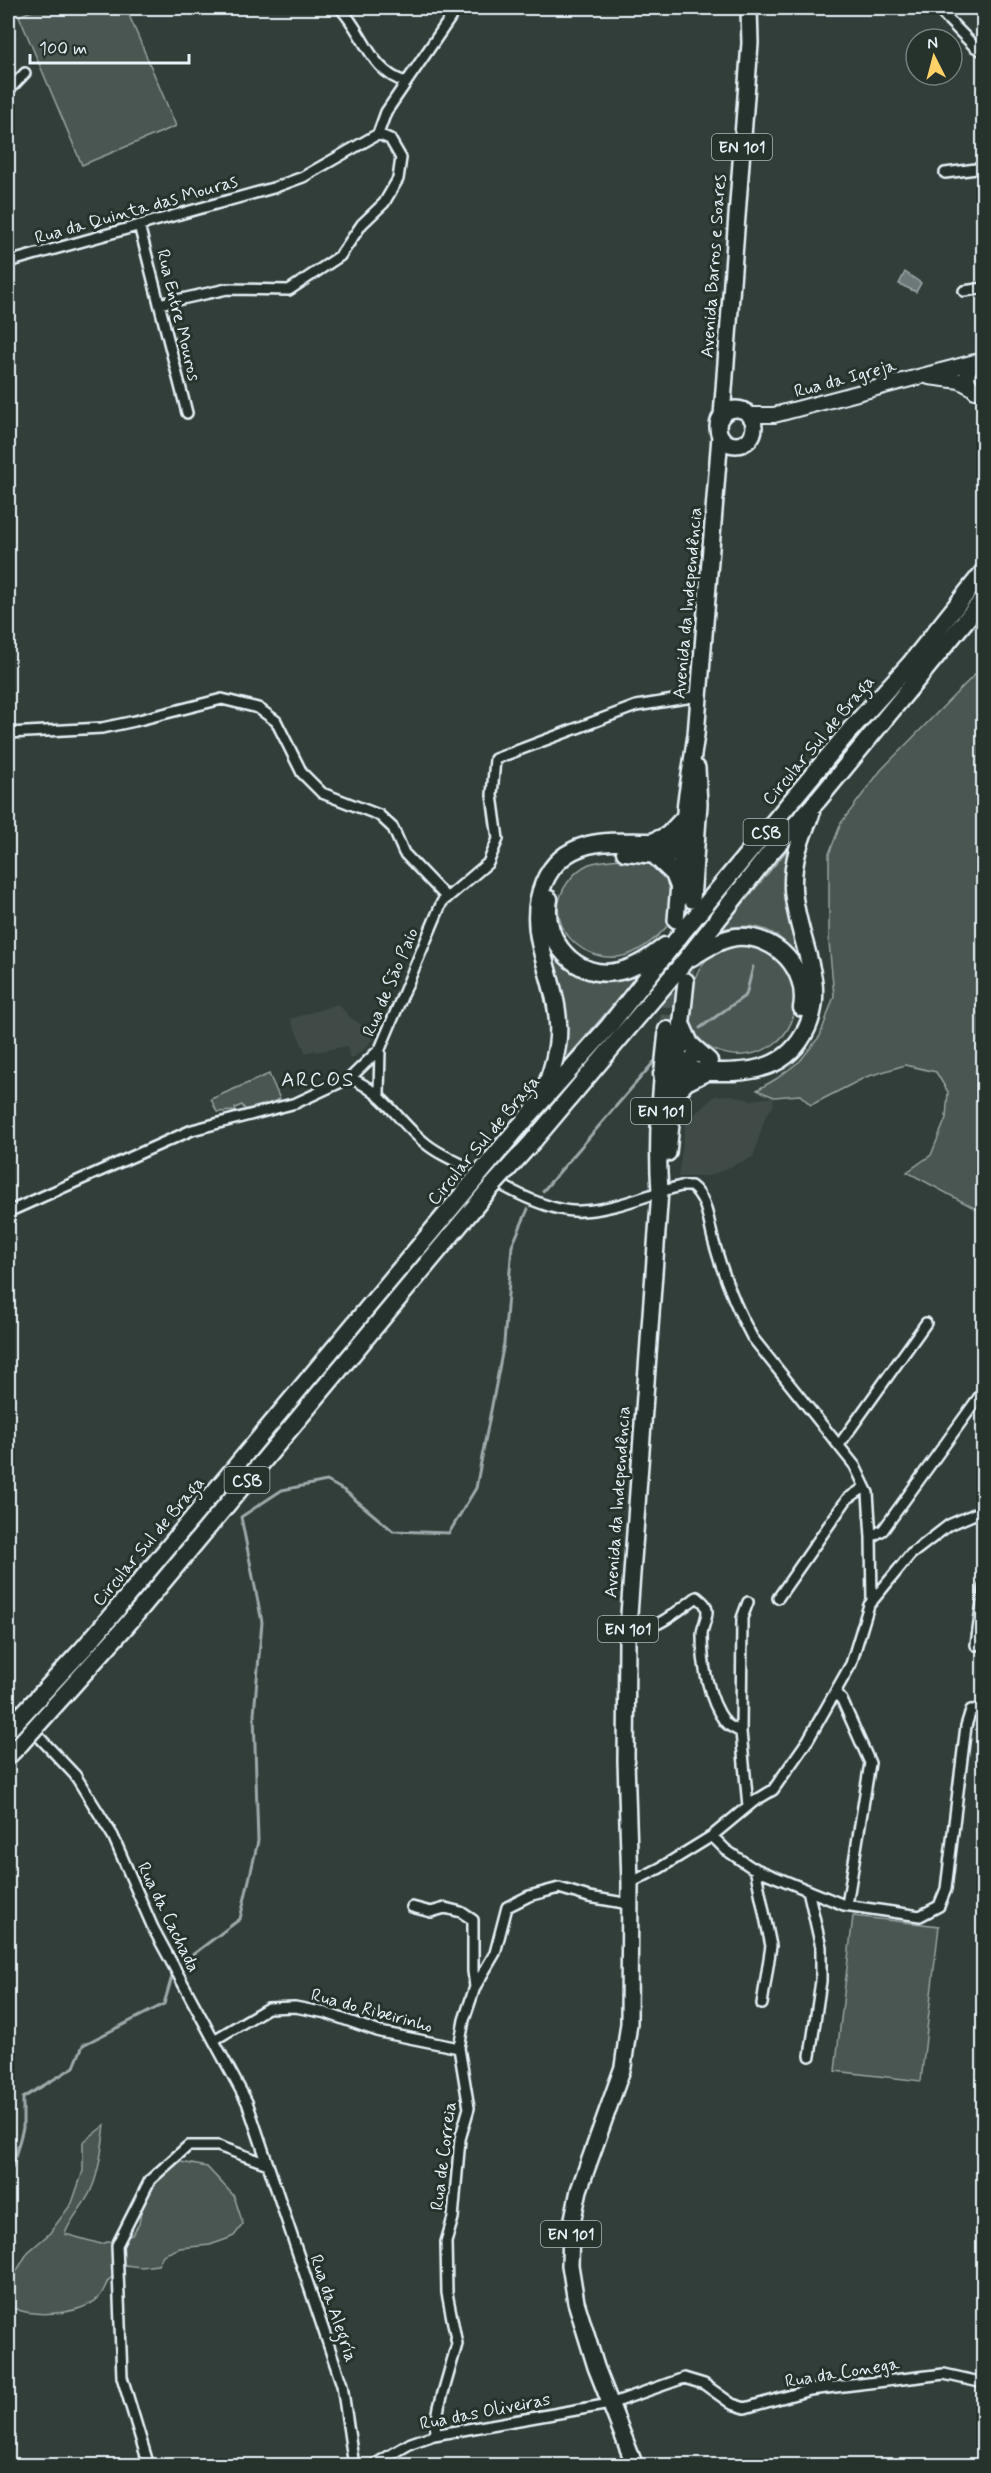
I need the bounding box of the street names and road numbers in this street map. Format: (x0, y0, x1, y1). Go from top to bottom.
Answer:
road number: EN 101 (712, 134, 772, 160)
street label: Rua da Quinta das Mouras (32, 169, 240, 250)
street label: Avenida Barros e Soares (696, 173, 732, 359)
street label: Rua Entre Mouros (150, 247, 206, 384)
street label: Rua da Igreja (791, 354, 899, 404)
street label: Avenida da Independência (668, 506, 708, 700)
street label: Circular Sul de Braga (757, 671, 882, 812)
road number: CSB (744, 819, 789, 845)
street label: Rua de São Paio (357, 924, 425, 1041)
street label: Circular Sul de Braga (422, 1071, 547, 1212)
road number: EN 101 (631, 1098, 691, 1124)
street label: Avenida da Independência (599, 1405, 637, 1599)
road number: CSB (224, 1467, 270, 1493)
street label: Circular Sul de Braga (87, 1472, 212, 1613)
road number: EN 101 (598, 1616, 658, 1642)
street label: Rua da Cachada (131, 1858, 205, 1977)
street label: Rua do Ribeirinho (308, 1983, 435, 2039)
street label: Rua de Correia (425, 2100, 463, 2212)
road number: EN 101 (541, 2221, 601, 2247)
street label: Rua da Alegría (302, 2251, 363, 2366)
street label: Rua da Conega (783, 2352, 901, 2394)
street label: Rua das Oliveiras (418, 2388, 553, 2436)

